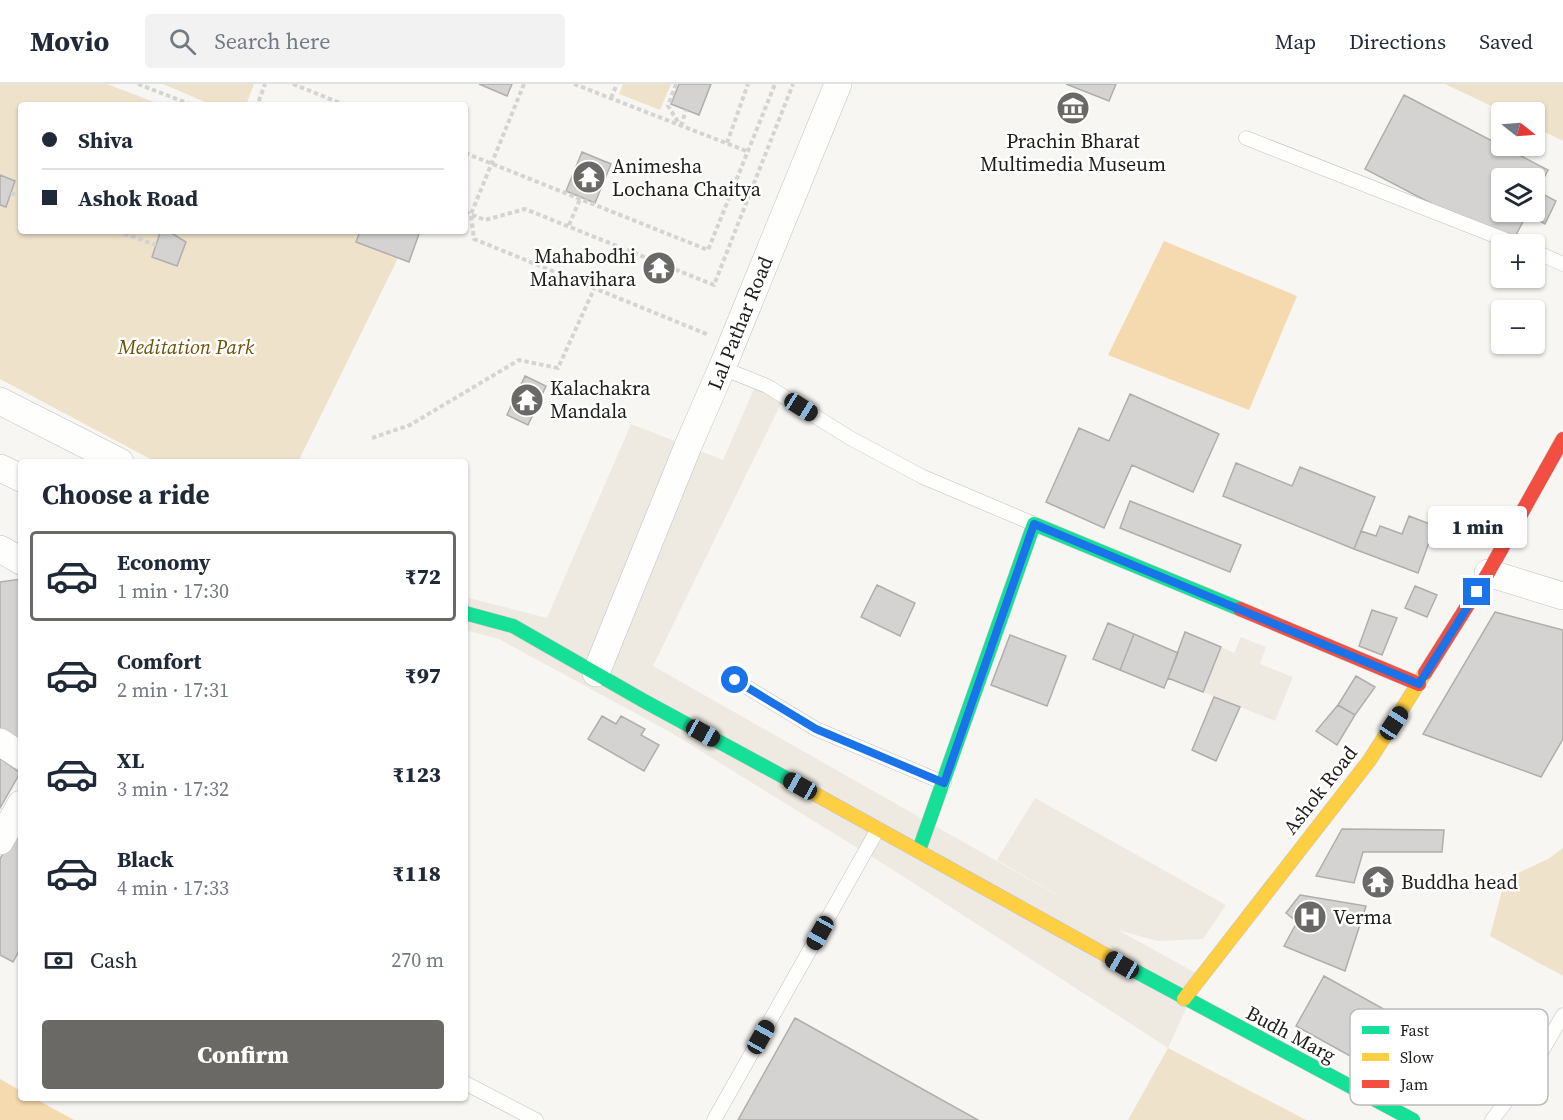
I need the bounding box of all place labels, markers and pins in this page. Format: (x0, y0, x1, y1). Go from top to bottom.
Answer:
museum icon: Prachin Bharat Multimedia Museum (1055, 90, 1091, 126)
place label: Prachin Bharat Multimedia Museum (980, 127, 1166, 178)
place label: Animesha Lochana Chaitya (612, 152, 762, 203)
temple icon: Animesha Lochana Chaitya (571, 159, 607, 195)
place label: Mahabodhi Mahavihara (530, 242, 637, 293)
temple icon: Mahabodhi Mahavihara (641, 250, 677, 286)
place label: Kalachakra Mandala (550, 374, 651, 425)
temple icon: Kalachakra Mandala (509, 382, 545, 418)
temple icon: Buddha head (1360, 864, 1396, 900)
place label: Buddha head (1401, 868, 1518, 896)
hospital icon: Verma (1292, 899, 1328, 935)
place label: Verma (1333, 903, 1393, 931)

